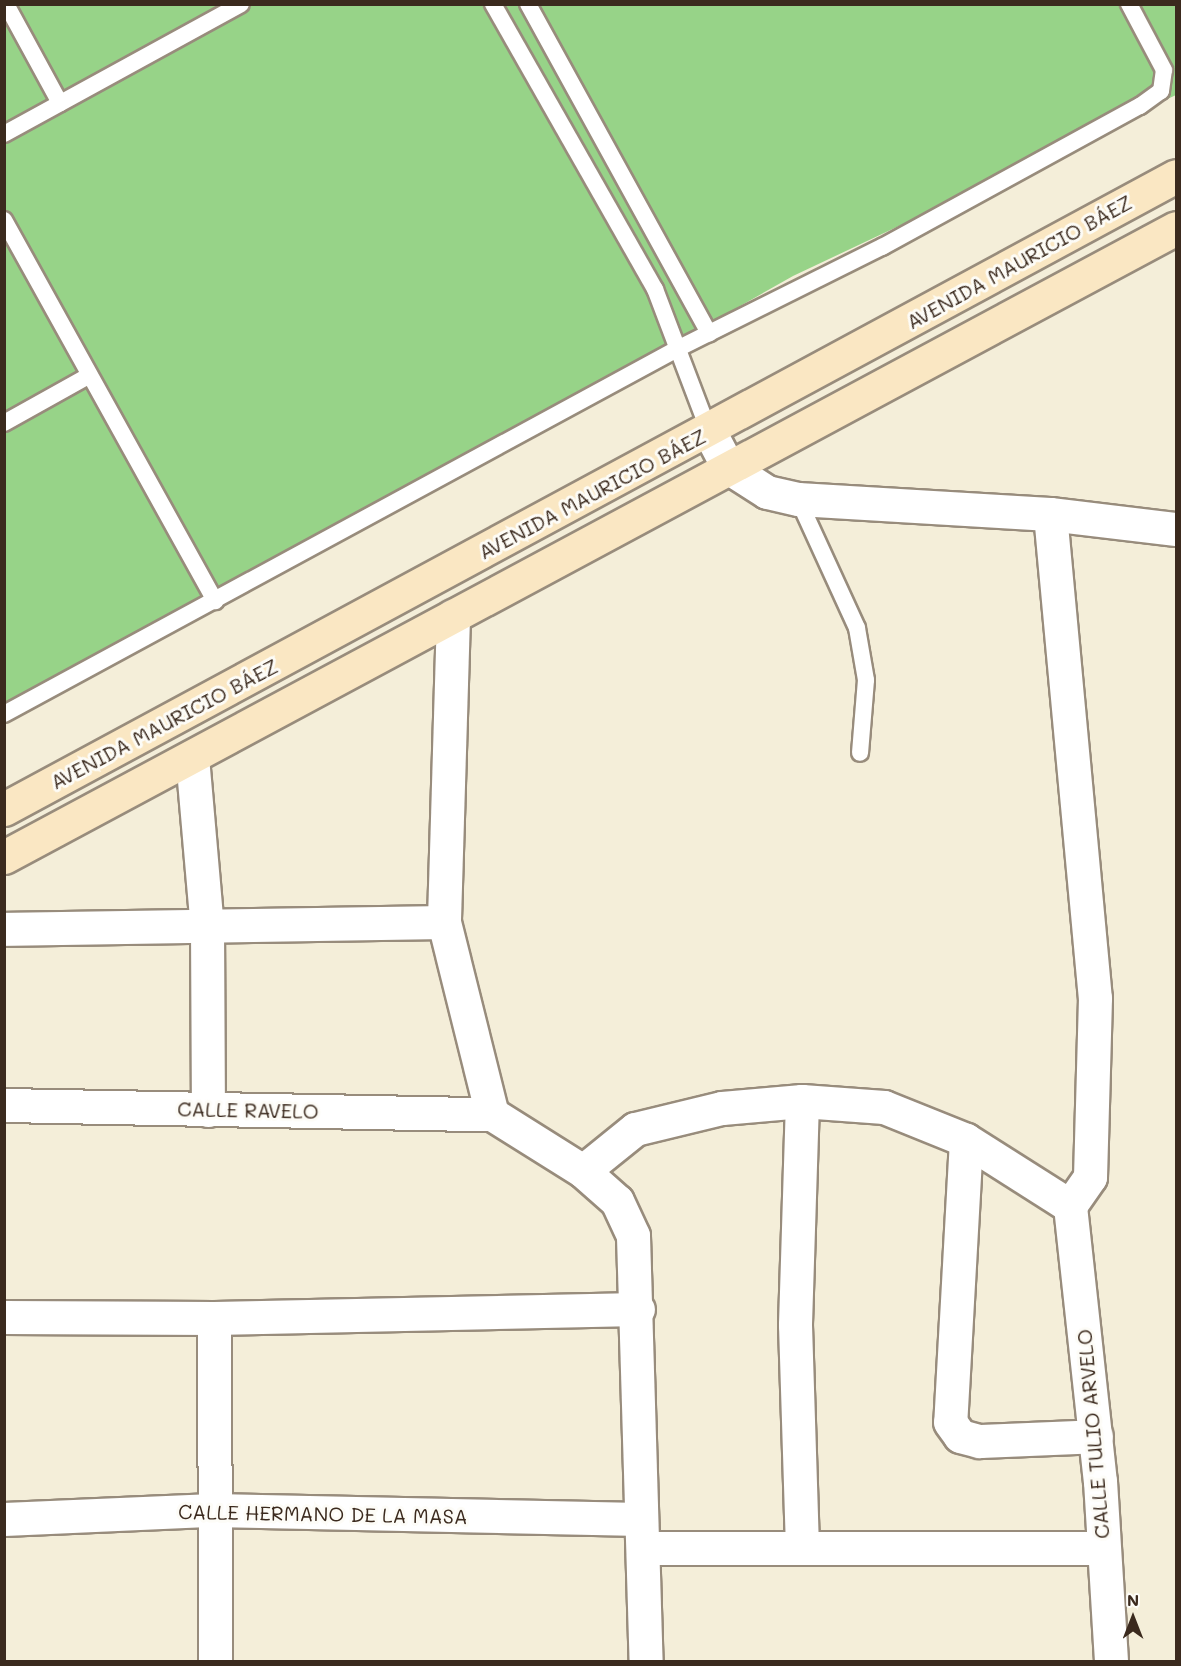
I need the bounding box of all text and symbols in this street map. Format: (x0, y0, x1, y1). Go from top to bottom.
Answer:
street label: AVENIDA MAURICIO BÁEZ (902, 190, 1136, 334)
street label: AVENIDA MAURICIO BÁEZ (474, 424, 710, 564)
street label: AVENIDA MAURICIO BÁEZ (46, 654, 282, 794)
street label: CALLE RAVELO (177, 1097, 319, 1123)
street label: CALLE TULIO ARVELO (1072, 1328, 1114, 1540)
street label: CALLE HERMANO DE LA MASA (178, 1499, 468, 1529)
north arrow (1103, 1588, 1163, 1648)
text: N (1127, 1589, 1139, 1610)

